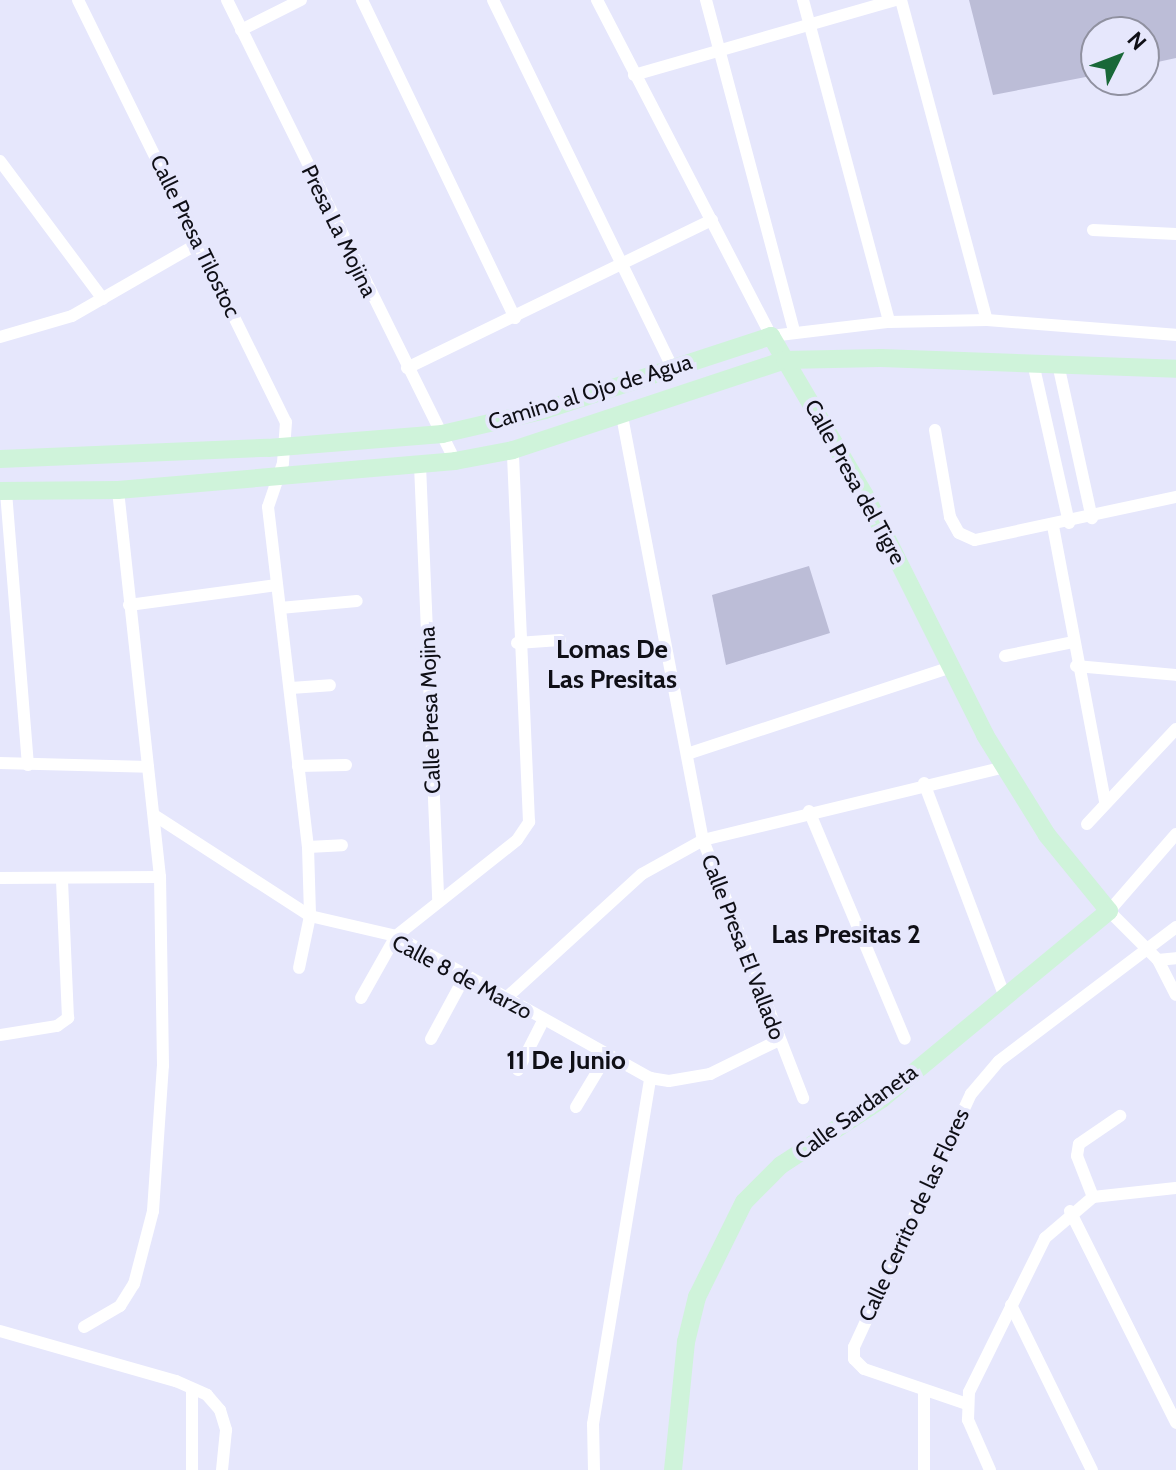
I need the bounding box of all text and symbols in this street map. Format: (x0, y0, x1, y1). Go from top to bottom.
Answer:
north arrow (1080, 16, 1160, 96)
text: N (1121, 26, 1152, 56)
street label: Calle Presa Tilostoc (144, 150, 246, 322)
street label: Presa La Mojina (296, 161, 382, 301)
street label: Camino al Ojo de Agua (485, 348, 695, 436)
street label: Calle Presa del Tigre (799, 395, 911, 569)
street label: Calle Presa Mojina (414, 626, 446, 794)
district label: Lomas De Las Presitas (547, 634, 677, 696)
street label: Calle Presa El Vallado (696, 851, 790, 1043)
district label: Las Presitas 2 (771, 919, 921, 951)
street label: Calle 8 de Marzo (387, 929, 537, 1025)
district label: 11 De Junio (506, 1045, 626, 1077)
street label: Calle Sardaneta (790, 1059, 922, 1165)
street label: Calle Cerrito de las Flores (853, 1104, 975, 1326)

